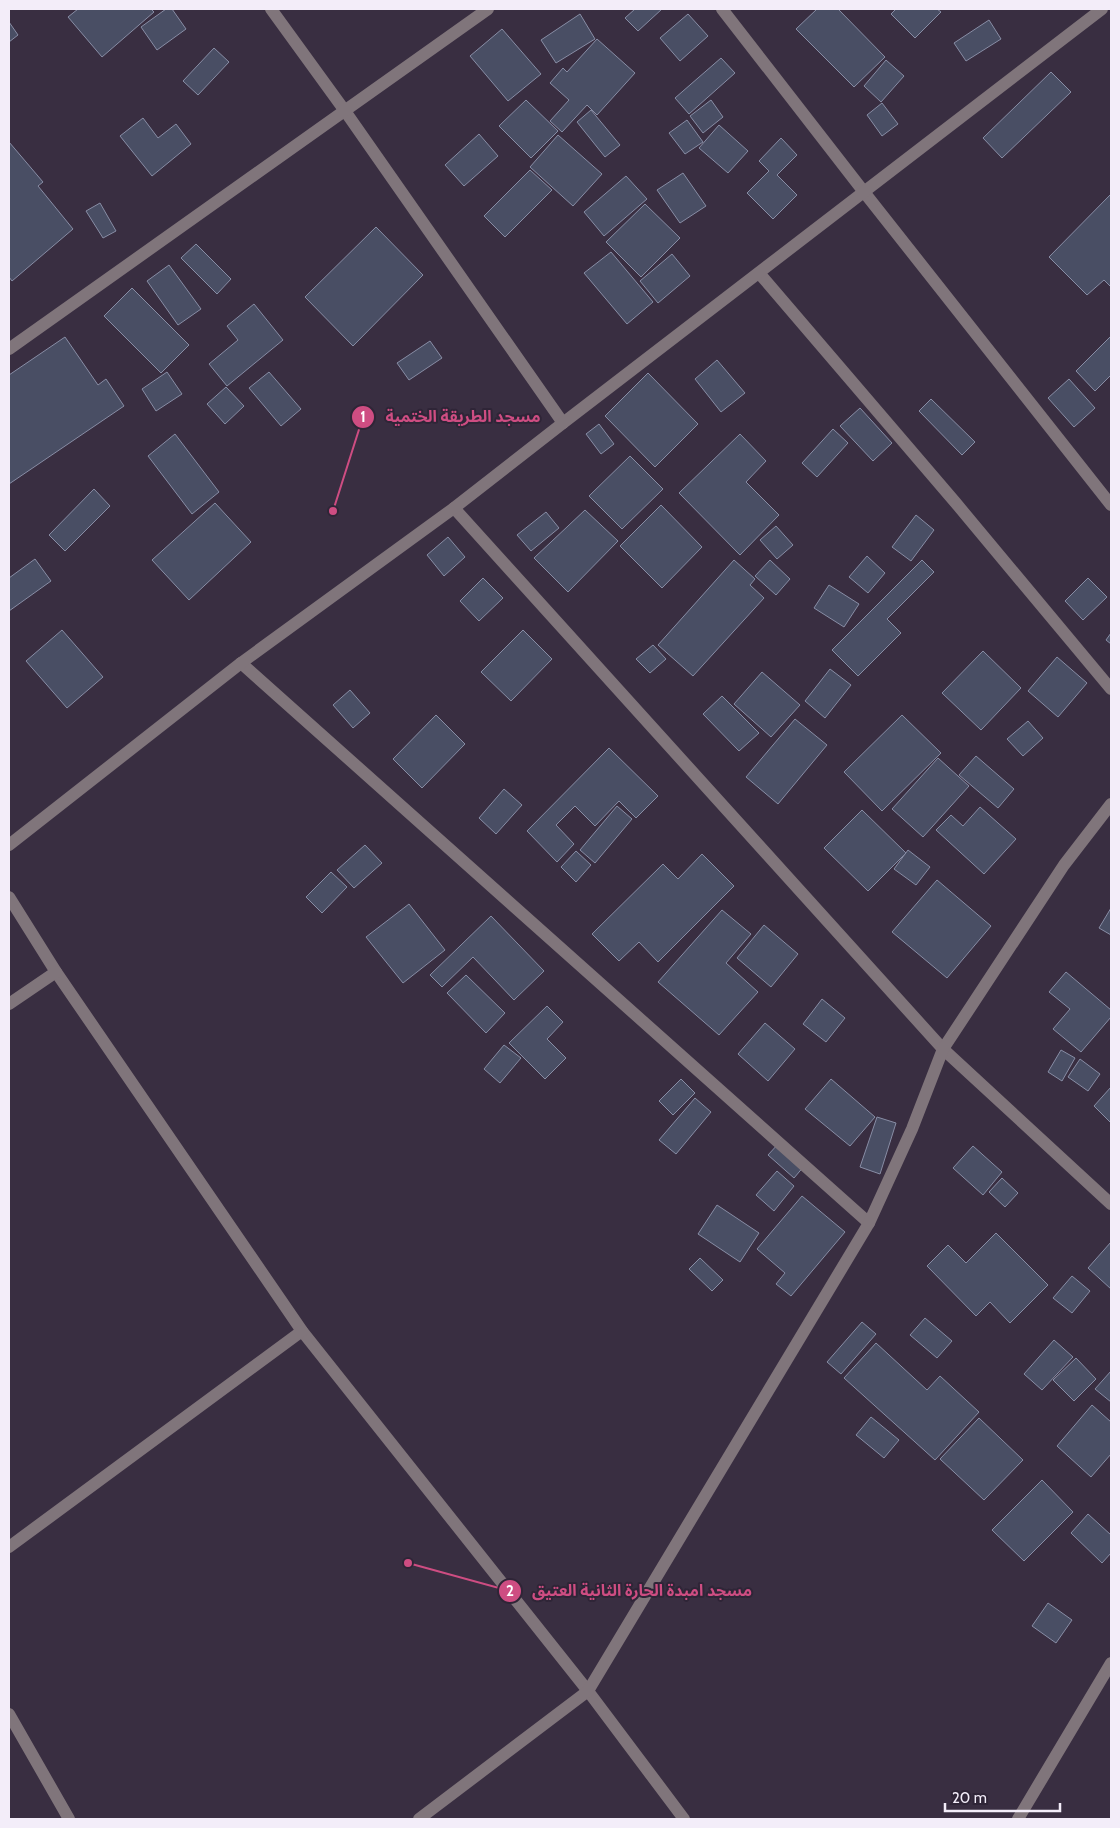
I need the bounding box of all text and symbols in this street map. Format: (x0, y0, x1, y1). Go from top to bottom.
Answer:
callout: مسجد الطريقة الختمية (351, 401, 551, 432)
text: مسجد الطريقة الختمية (385, 407, 541, 426)
text: 1 (360, 408, 366, 426)
callout: مسجد امبدة الحارة الثانية العتيق (497, 1575, 762, 1606)
text: مسجد امبدة الحارة الثانية العتيق (532, 1581, 752, 1601)
text: 2 (506, 1582, 514, 1600)
scale bar (945, 1780, 1060, 1812)
text: 20 m (952, 1789, 987, 1807)

